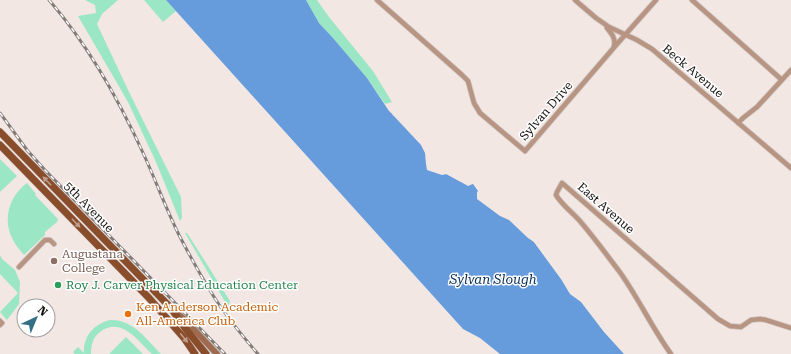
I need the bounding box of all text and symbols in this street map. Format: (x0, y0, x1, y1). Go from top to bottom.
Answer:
street label: Beck Avenue (660, 41, 727, 101)
street label: Sylvan Drive (517, 78, 576, 143)
one-way arrow (43, 176, 52, 186)
street label: 5th Avenue (61, 179, 117, 236)
street label: East Avenue (575, 180, 637, 237)
one-way arrow (71, 218, 81, 228)
place label: Augustana College (62, 247, 123, 275)
marker: Augustana College (49, 256, 59, 266)
water label: Sylvan Slough (448, 272, 537, 287)
place label: Roy J. Carver Physical Education Center (66, 278, 298, 292)
marker: Roy J. Carver Physical Education Center (53, 280, 63, 290)
north arrow (16, 298, 56, 338)
place label: Ken Anderson Academic All-America Club (136, 300, 279, 328)
text: N (35, 304, 51, 319)
marker: Ken Anderson Academic All-America Club (123, 309, 133, 319)
one-way arrow (180, 333, 189, 344)

